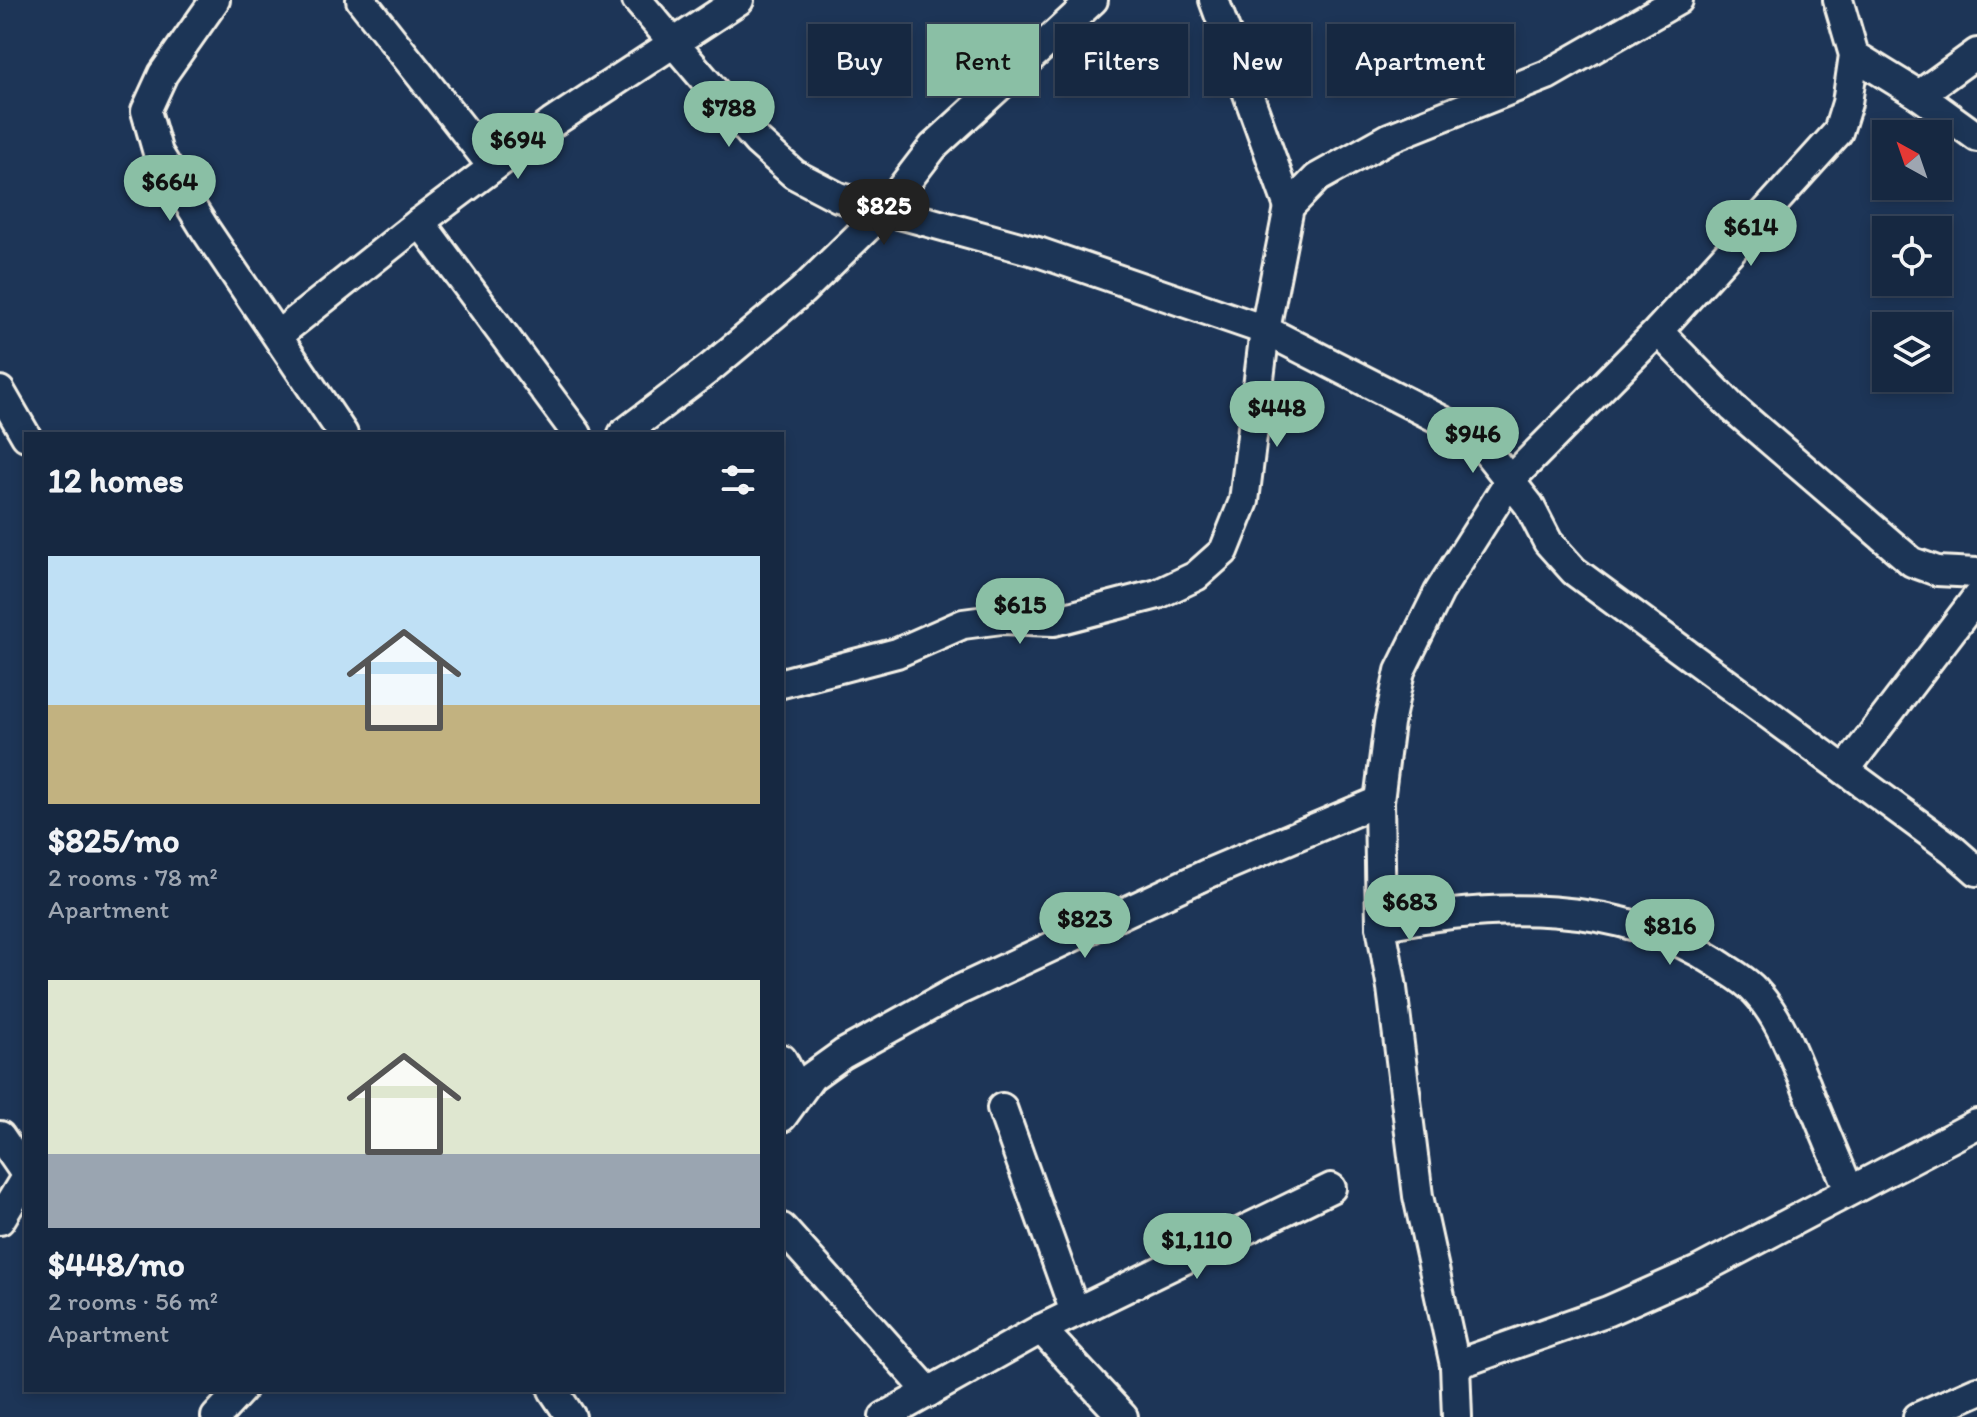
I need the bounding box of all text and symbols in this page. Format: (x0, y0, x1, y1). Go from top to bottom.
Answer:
chip: Buy (808, 24, 911, 96)
chip: Rent (927, 24, 1039, 96)
chip: Filters (1055, 24, 1188, 96)
chip: New (1204, 24, 1311, 96)
chip: Apartment (1327, 24, 1514, 96)
pin: $788 (682, 81, 776, 149)
text: $788 (702, 91, 756, 123)
pin: $694 (471, 113, 565, 181)
north arrow (1872, 120, 1952, 200)
map controls (1872, 120, 1952, 392)
text: $694 (490, 123, 546, 155)
pin: $664 (123, 155, 217, 223)
text: $664 (142, 165, 198, 197)
pin: $825 (837, 179, 931, 247)
text: $825 (857, 189, 911, 221)
pin: $614 (1704, 200, 1798, 268)
text: $614 (1724, 210, 1778, 242)
button: locate (1872, 216, 1952, 296)
button: layers (1872, 312, 1952, 392)
pin: $448 (1230, 381, 1324, 449)
text: $448 (1248, 391, 1306, 423)
pin: $946 (1426, 407, 1520, 475)
text: $946 (1445, 417, 1501, 449)
icon: filters (716, 458, 760, 502)
text: 12 homes (48, 460, 184, 501)
pin: $615 (973, 578, 1067, 646)
text: $615 (994, 588, 1046, 620)
icon: home (332, 608, 476, 752)
text: $825/mo (48, 820, 180, 861)
text: 2 rooms · 78 m² (48, 861, 218, 893)
pin: $683 (1363, 875, 1457, 943)
text: $683 (1382, 885, 1438, 917)
pin: $823 (1038, 892, 1132, 960)
text: Apartment (48, 893, 169, 925)
pin: $816 (1623, 899, 1717, 967)
text: $823 (1057, 902, 1113, 934)
text: $816 (1643, 909, 1697, 941)
icon: home (332, 1032, 476, 1176)
pin: $1,110 (1132, 1213, 1262, 1281)
text: $1,110 (1161, 1223, 1233, 1255)
text: $448/mo (48, 1244, 185, 1285)
text: 2 rooms · 56 m² (48, 1285, 218, 1317)
text: Apartment (48, 1317, 169, 1349)

